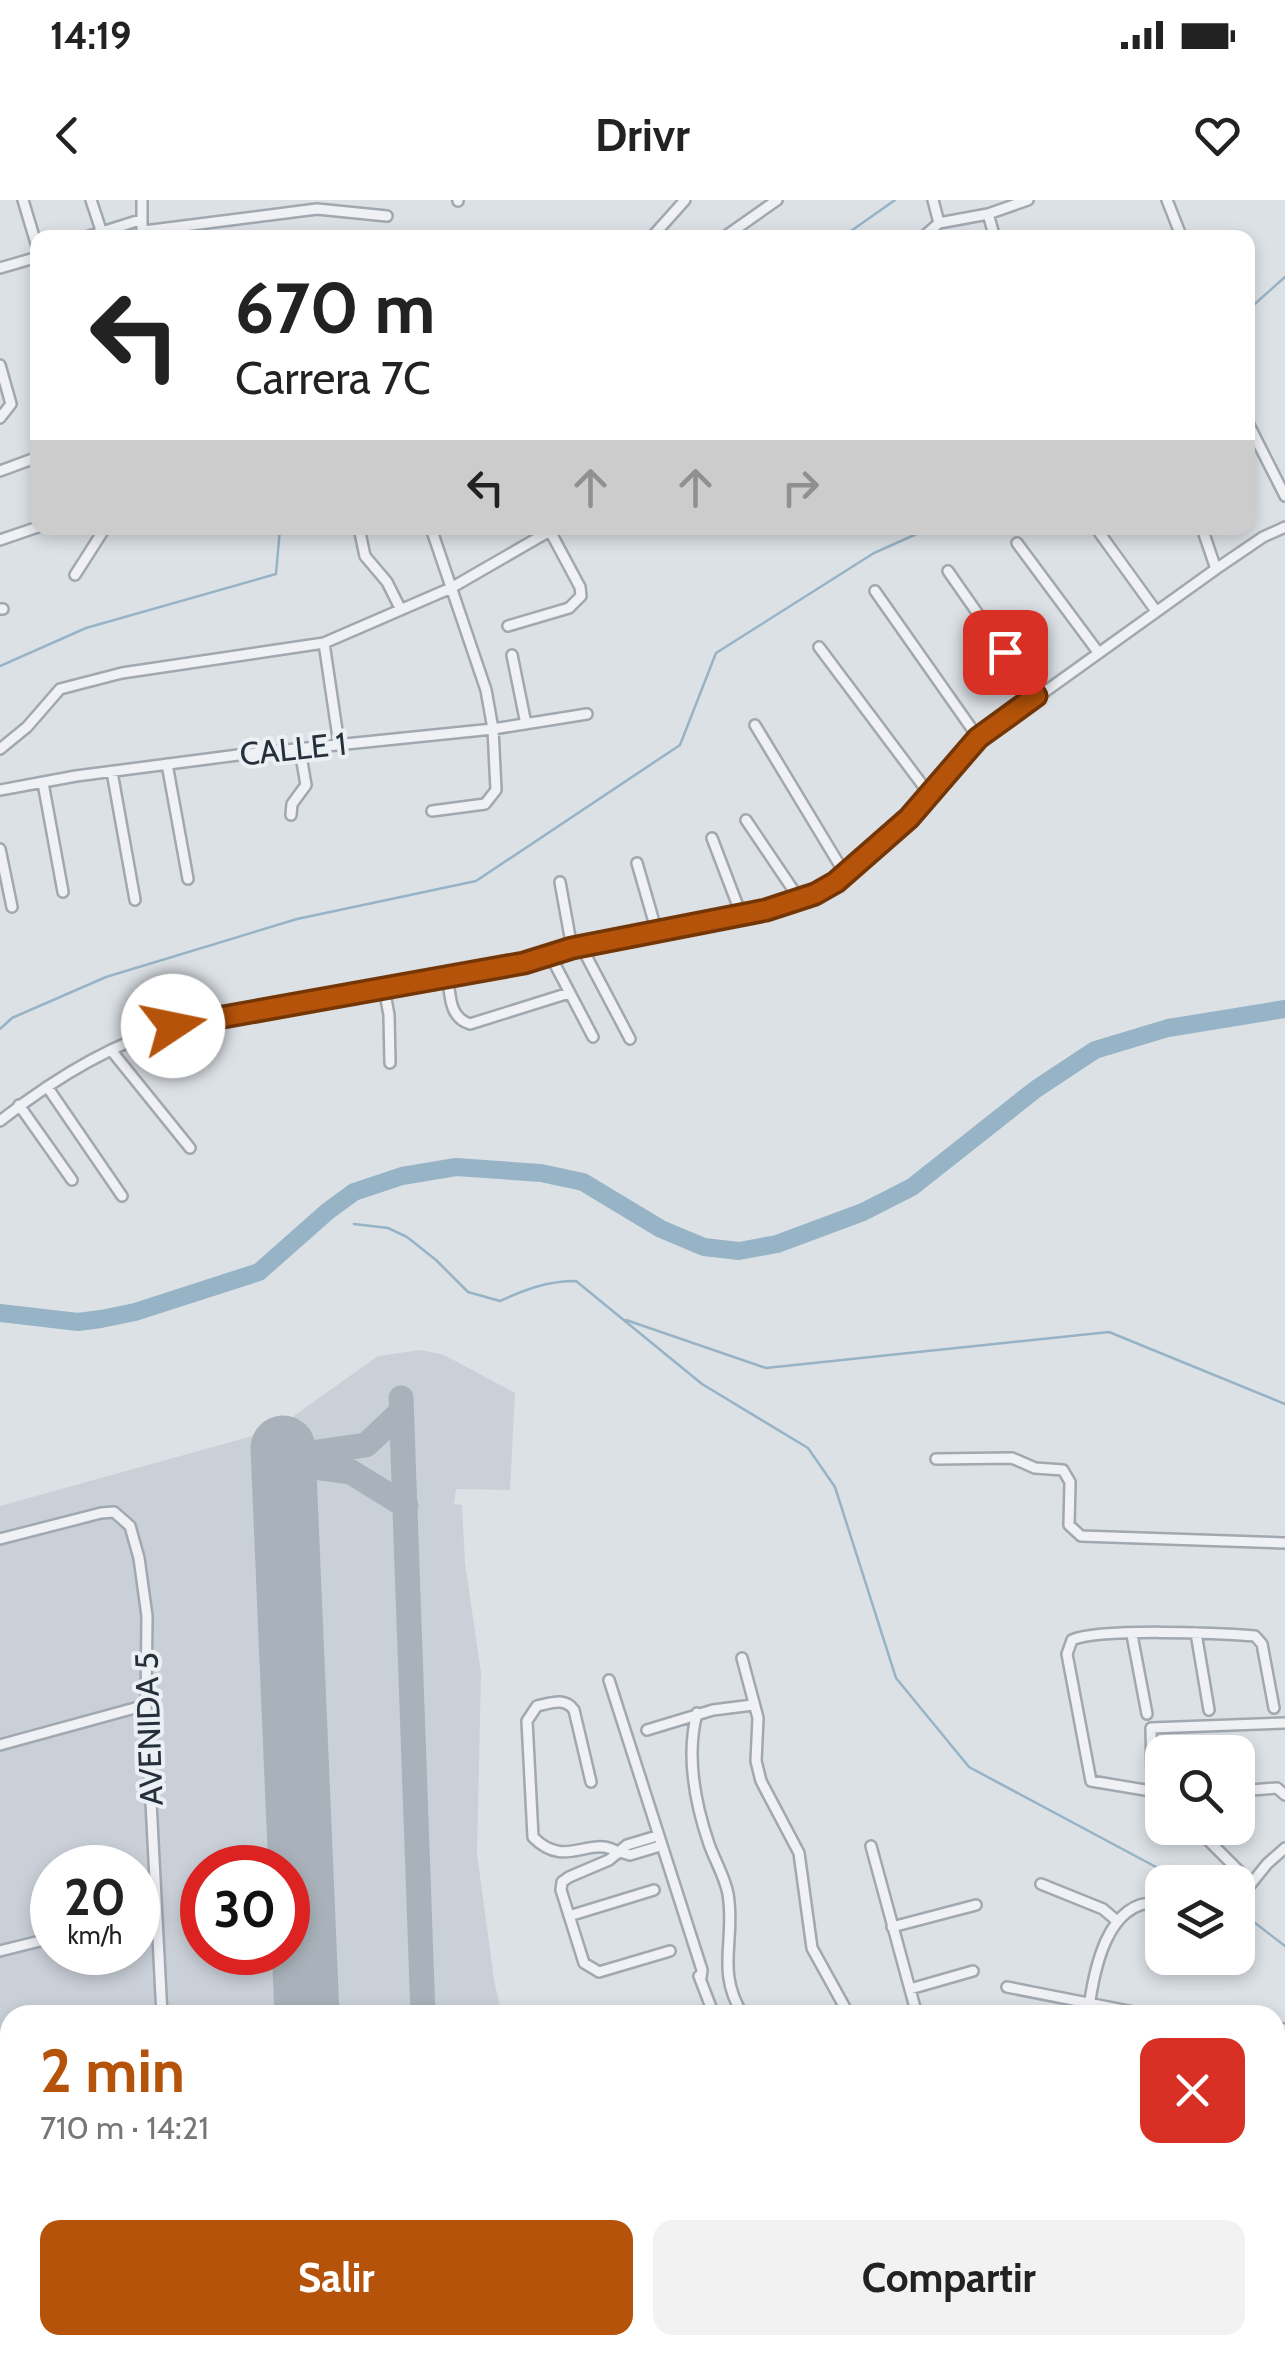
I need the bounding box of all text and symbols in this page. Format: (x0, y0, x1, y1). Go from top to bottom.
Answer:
text: 14:19 (50, 12, 131, 59)
icon: back (40, 108, 95, 163)
text: Drivr (595, 108, 690, 162)
icon: heart (1190, 108, 1245, 163)
text: 670 m (235, 265, 435, 351)
icon: left (70, 270, 200, 400)
text: Carrera 7C (235, 351, 431, 405)
icon: left (458, 460, 513, 515)
icon: ahead (563, 460, 618, 515)
icon: ahead (668, 460, 723, 515)
icon: right (773, 460, 828, 515)
pin (963, 610, 1048, 695)
icon: arrive (978, 625, 1033, 680)
street label: CALLE 1 (238, 724, 348, 773)
position arrow (121, 974, 225, 1078)
street label: AVENIDA 5 (126, 1652, 171, 1806)
map controls (1145, 1735, 1255, 1975)
button: search (1145, 1735, 1255, 1845)
speed limit sign: 30 (180, 1845, 310, 1975)
button: layers (1145, 1865, 1255, 1975)
text: 20 (64, 1867, 126, 1928)
text: km/h (68, 1920, 122, 1950)
text: 2 min (40, 2034, 185, 2107)
button: close (1140, 2038, 1245, 2143)
text: 710 m · 14:21 (40, 2108, 209, 2147)
button: Salir (40, 2220, 633, 2335)
button: Compartir (653, 2220, 1245, 2335)

